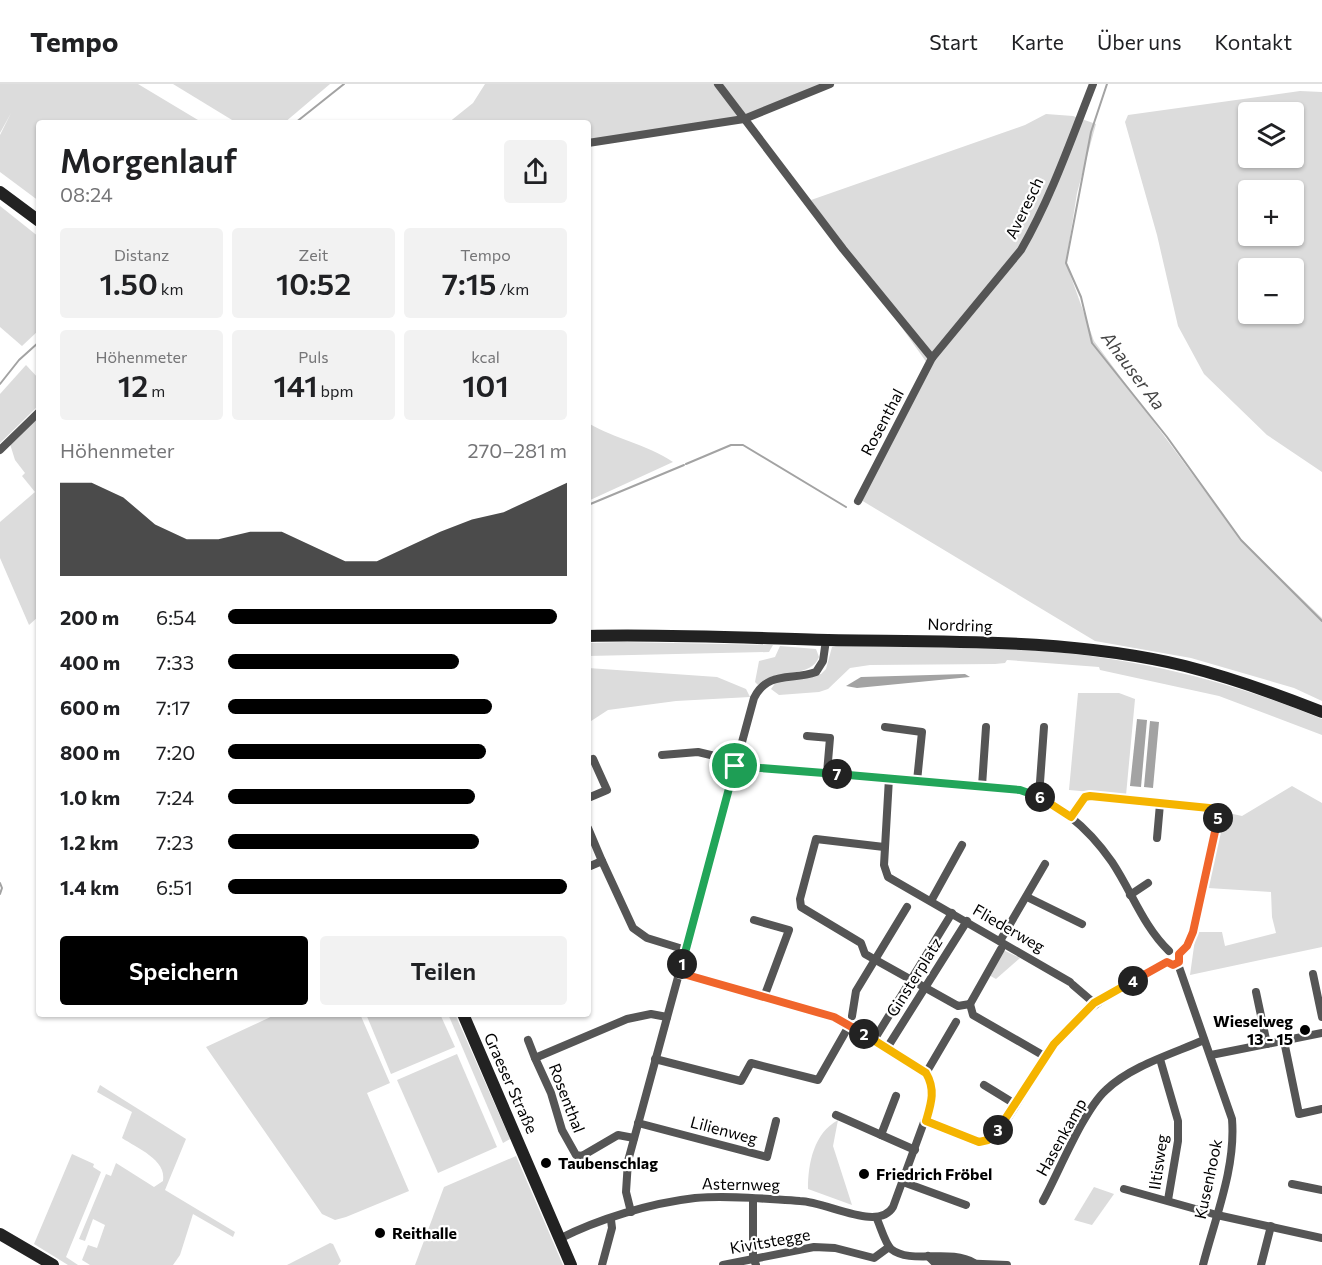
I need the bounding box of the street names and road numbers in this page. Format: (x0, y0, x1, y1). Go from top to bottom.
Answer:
street label: Averesch (1001, 174, 1046, 241)
street label: Rosenthal (856, 385, 907, 458)
street label: Nordring (927, 614, 993, 635)
street label: Fliederweg (970, 899, 1049, 956)
street label: Ginsterplatz (882, 934, 945, 1020)
street label: Graeser Straße (481, 1029, 542, 1136)
street label: Rosenthal (546, 1061, 589, 1135)
street label: Hasenkamp (1031, 1095, 1090, 1179)
street label: Lilienweg (689, 1111, 760, 1148)
street label: Iltisweg (1144, 1133, 1171, 1191)
street label: Kusenhook (1190, 1137, 1225, 1221)
street label: Asternweg (702, 1173, 781, 1194)
street label: Kivitstegge (728, 1224, 812, 1257)

